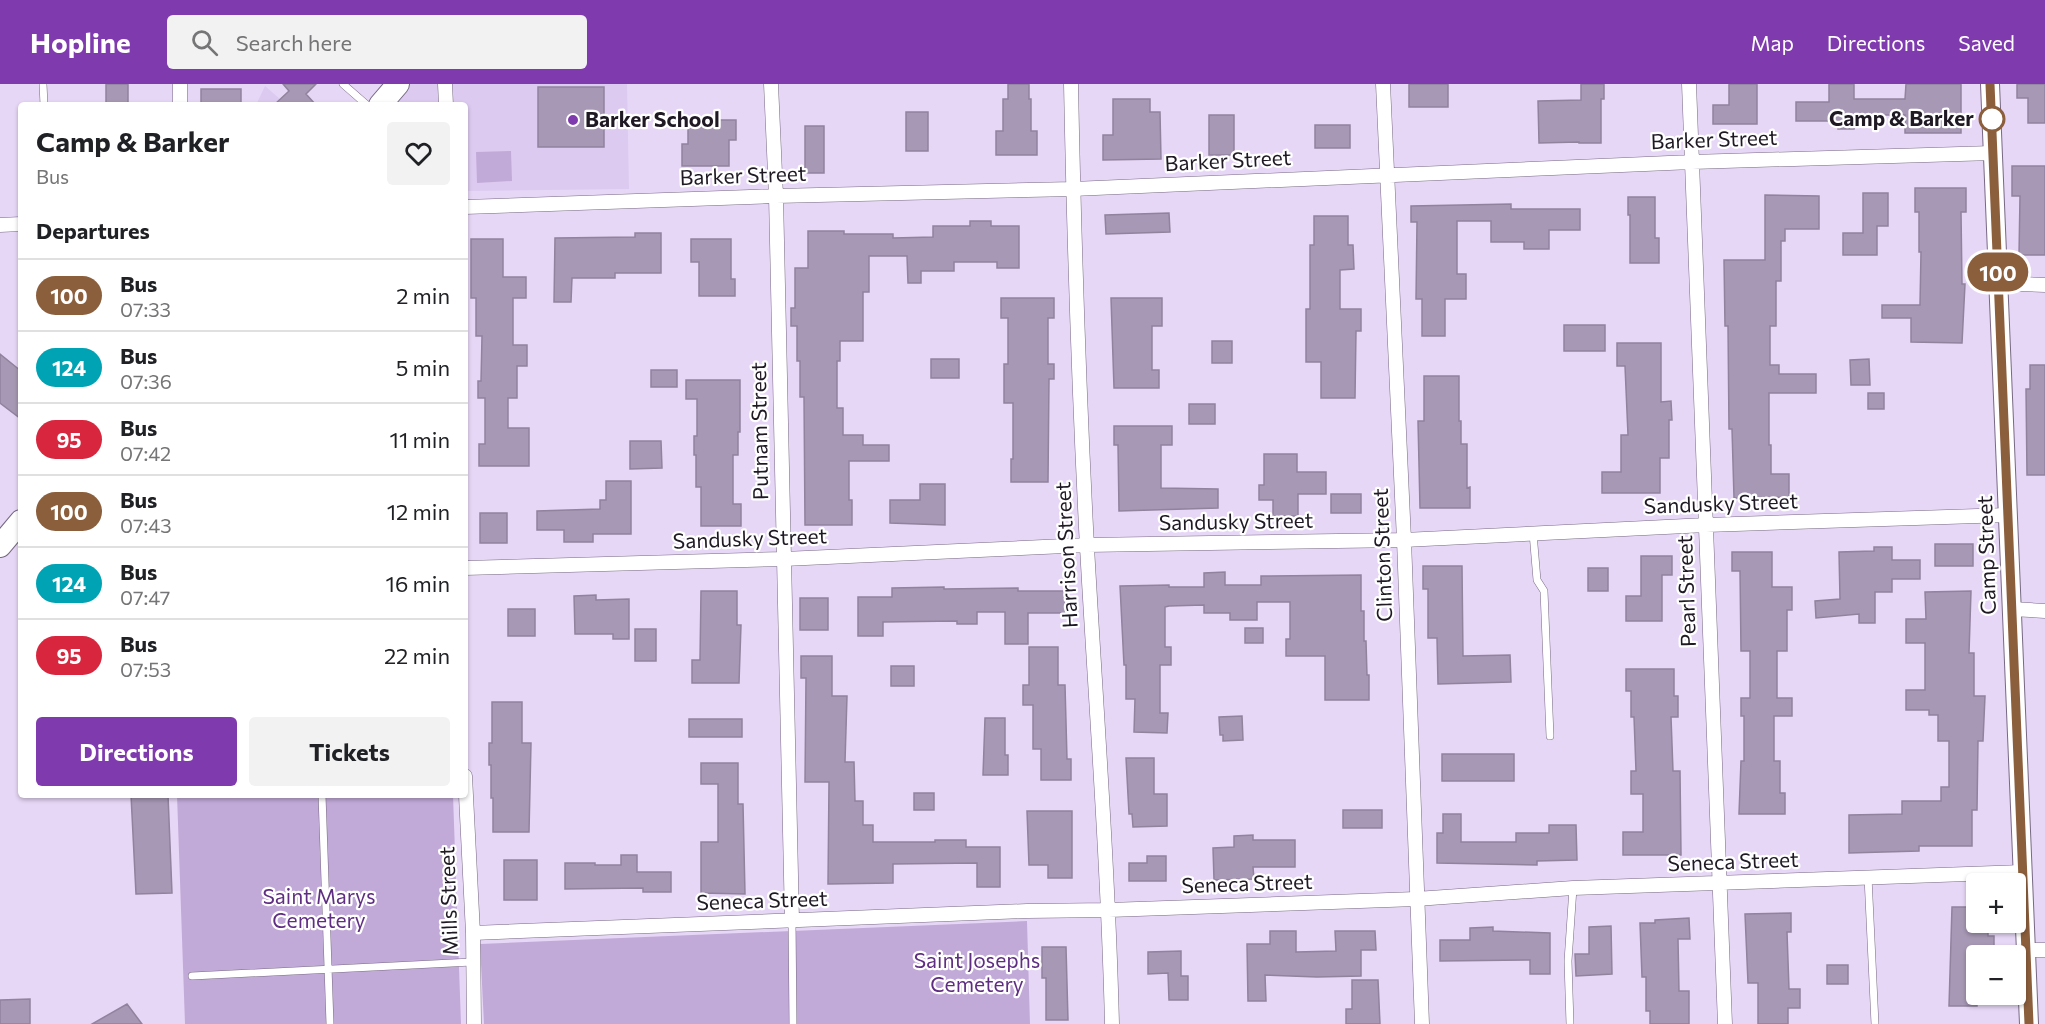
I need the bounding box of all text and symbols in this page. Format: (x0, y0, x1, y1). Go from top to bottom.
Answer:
search box (167, 15, 587, 69)
text: Hopline (30, 25, 131, 59)
icon: search (188, 26, 221, 59)
text: Search here (236, 29, 352, 56)
text: Map (1751, 30, 1794, 55)
text: Directions (1827, 30, 1925, 55)
text: Saved (1958, 30, 2015, 55)
place label: Camp & Barker (1829, 105, 1974, 130)
place label: Barker School (585, 106, 720, 131)
marker: Camp & Barker (1979, 106, 2005, 132)
marker: Barker School (566, 113, 580, 127)
button: heart (387, 122, 450, 185)
text: Camp & Barker (36, 124, 229, 158)
street label: Barker Street (1650, 124, 1778, 153)
street label: Barker Street (1164, 144, 1292, 175)
street label: Barker Street (679, 160, 807, 189)
text: Bus (36, 164, 69, 188)
text: Departures (36, 217, 150, 244)
line badge: 100 (1964, 252, 2032, 291)
text: 100 (1979, 260, 2017, 285)
text: Bus (120, 270, 157, 297)
text: 2 min (396, 282, 450, 309)
text: 100 (50, 283, 88, 308)
text: 07:33 (120, 297, 171, 321)
text: Bus (120, 342, 157, 369)
text: 5 min (396, 354, 450, 381)
text: 124 (52, 355, 86, 380)
street label: Putnam Street (745, 362, 772, 500)
text: 07:36 (120, 369, 172, 393)
text: Bus (120, 414, 157, 441)
text: 11 min (390, 426, 450, 453)
text: 95 (56, 427, 82, 452)
text: 07:42 (120, 441, 171, 465)
street label: Harrison Street (1049, 481, 1082, 629)
text: Bus (120, 486, 157, 513)
street label: Sandusky Street (1643, 487, 1799, 518)
street label: Clinton Street (1367, 488, 1396, 622)
street label: Camp Street (1971, 495, 2000, 615)
text: 12 min (387, 498, 450, 525)
text: 100 (50, 499, 88, 524)
street label: Sandusky Street (1159, 507, 1313, 534)
text: 07:43 (120, 513, 172, 537)
street label: Sandusky Street (672, 522, 828, 553)
street label: Pearl Street (1671, 535, 1700, 647)
text: Bus (120, 558, 157, 585)
text: 16 min (386, 570, 450, 597)
text: 124 (52, 571, 86, 596)
text: 07:47 (120, 585, 170, 609)
text: Bus (120, 630, 157, 657)
text: 22 min (384, 642, 450, 669)
text: 95 (56, 643, 82, 668)
text: 07:53 (120, 657, 171, 681)
button: Directions (36, 717, 237, 786)
button: Tickets (249, 717, 450, 786)
street label: Mills Street (433, 846, 462, 956)
street label: Seneca Street (1667, 846, 1799, 875)
street label: Seneca Street (1181, 868, 1313, 897)
map controls (1966, 873, 2026, 1005)
button: + (1966, 873, 2026, 933)
park label: Saint Marys Cemetery (263, 883, 375, 932)
street label: Seneca Street (696, 885, 828, 914)
button: − (1966, 945, 2026, 1005)
park label: Saint Josephs Cemetery (914, 947, 1040, 996)

